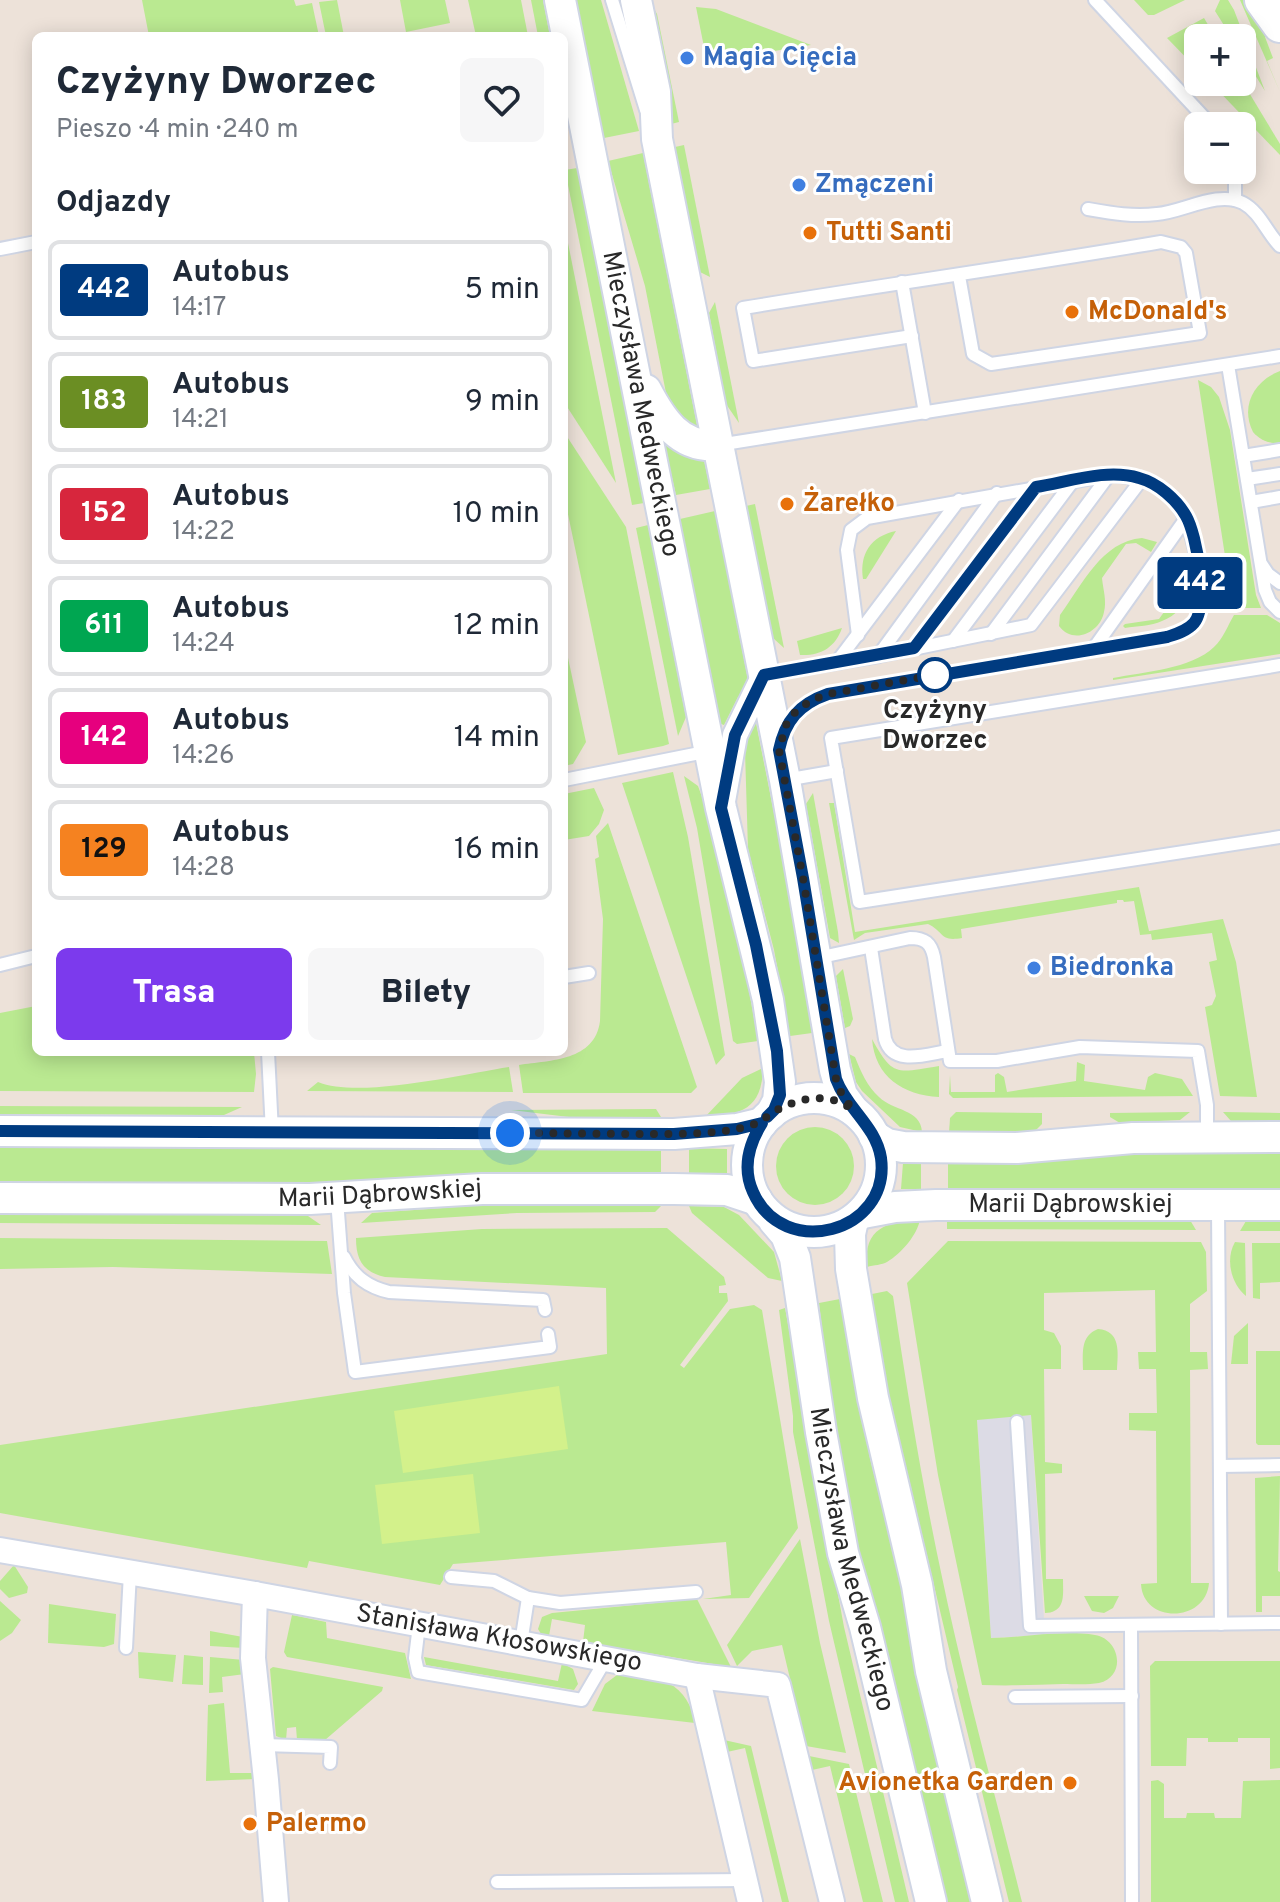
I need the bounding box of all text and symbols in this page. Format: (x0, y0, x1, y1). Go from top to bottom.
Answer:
map controls (1184, 24, 1256, 184)
button: + (1184, 24, 1256, 96)
place label: Magia Cięcia (703, 42, 857, 75)
marker: Magia Cięcia (678, 49, 696, 67)
button: heart (460, 58, 544, 142)
text: Czyżyny Dworzec (56, 59, 377, 108)
button: − (1184, 112, 1256, 184)
text: Pieszo · 4 min · 240 m (56, 114, 299, 147)
place label: Zmączeni (815, 169, 934, 202)
marker: Zmączeni (790, 176, 808, 194)
text: Odjazdy (56, 185, 171, 222)
place label: Tutti Santi (826, 217, 952, 250)
marker: Tutti Santi (801, 224, 819, 242)
street label: Mieczysława Medweckiego (594, 248, 687, 560)
text: Autobus (172, 255, 290, 292)
text: 442 (77, 272, 131, 308)
text: 5 min (464, 272, 540, 309)
text: 14:17 (172, 292, 226, 325)
place label: McDonald's (1088, 296, 1227, 329)
marker: McDonald's (1063, 303, 1081, 321)
text: Autobus (172, 367, 290, 404)
text: 183 (81, 384, 127, 420)
text: 9 min (465, 384, 540, 421)
text: 14:21 (172, 404, 229, 437)
text: Autobus (172, 479, 290, 516)
place label: Żarełko (803, 486, 895, 521)
marker: Żarełko (778, 495, 796, 513)
text: 152 (81, 496, 127, 532)
text: 10 min (453, 496, 540, 533)
text: 14:22 (172, 516, 235, 549)
line badge: 442 (1154, 557, 1246, 609)
text: 442 (1173, 565, 1227, 601)
text: Autobus (172, 591, 290, 628)
text: 611 (84, 608, 124, 644)
text: 12 min (453, 608, 540, 645)
text: 14:24 (172, 628, 235, 661)
marker: Czyżyny Dworzec (918, 658, 952, 692)
place label: Czyżyny Dworzec (882, 695, 988, 758)
text: Autobus (172, 703, 290, 740)
text: 142 (81, 720, 127, 756)
text: 14 min (454, 720, 540, 757)
text: 14:26 (172, 740, 235, 773)
text: Autobus (172, 815, 290, 852)
text: 129 (81, 832, 127, 868)
text: 16 min (454, 832, 540, 869)
text: 14:28 (172, 852, 235, 885)
button: Trasa (56, 948, 292, 1040)
button: Bilety (308, 948, 544, 1040)
place label: Biedronka (1050, 952, 1174, 985)
marker: Biedronka (1025, 959, 1043, 977)
your location (490, 1113, 530, 1153)
street label: Marii Dąbrowskiej (278, 1173, 483, 1216)
street label: Marii Dąbrowskiej (968, 1189, 1173, 1222)
street label: Mieczysława Medweckiego (801, 1405, 901, 1715)
street label: Stanisława Kłosowskiego (353, 1598, 645, 1680)
place label: Avionetka Garden (838, 1767, 1054, 1800)
marker: Avionetka Garden (1061, 1774, 1079, 1792)
place label: Palermo (266, 1808, 367, 1841)
marker: Palermo (241, 1815, 259, 1833)

